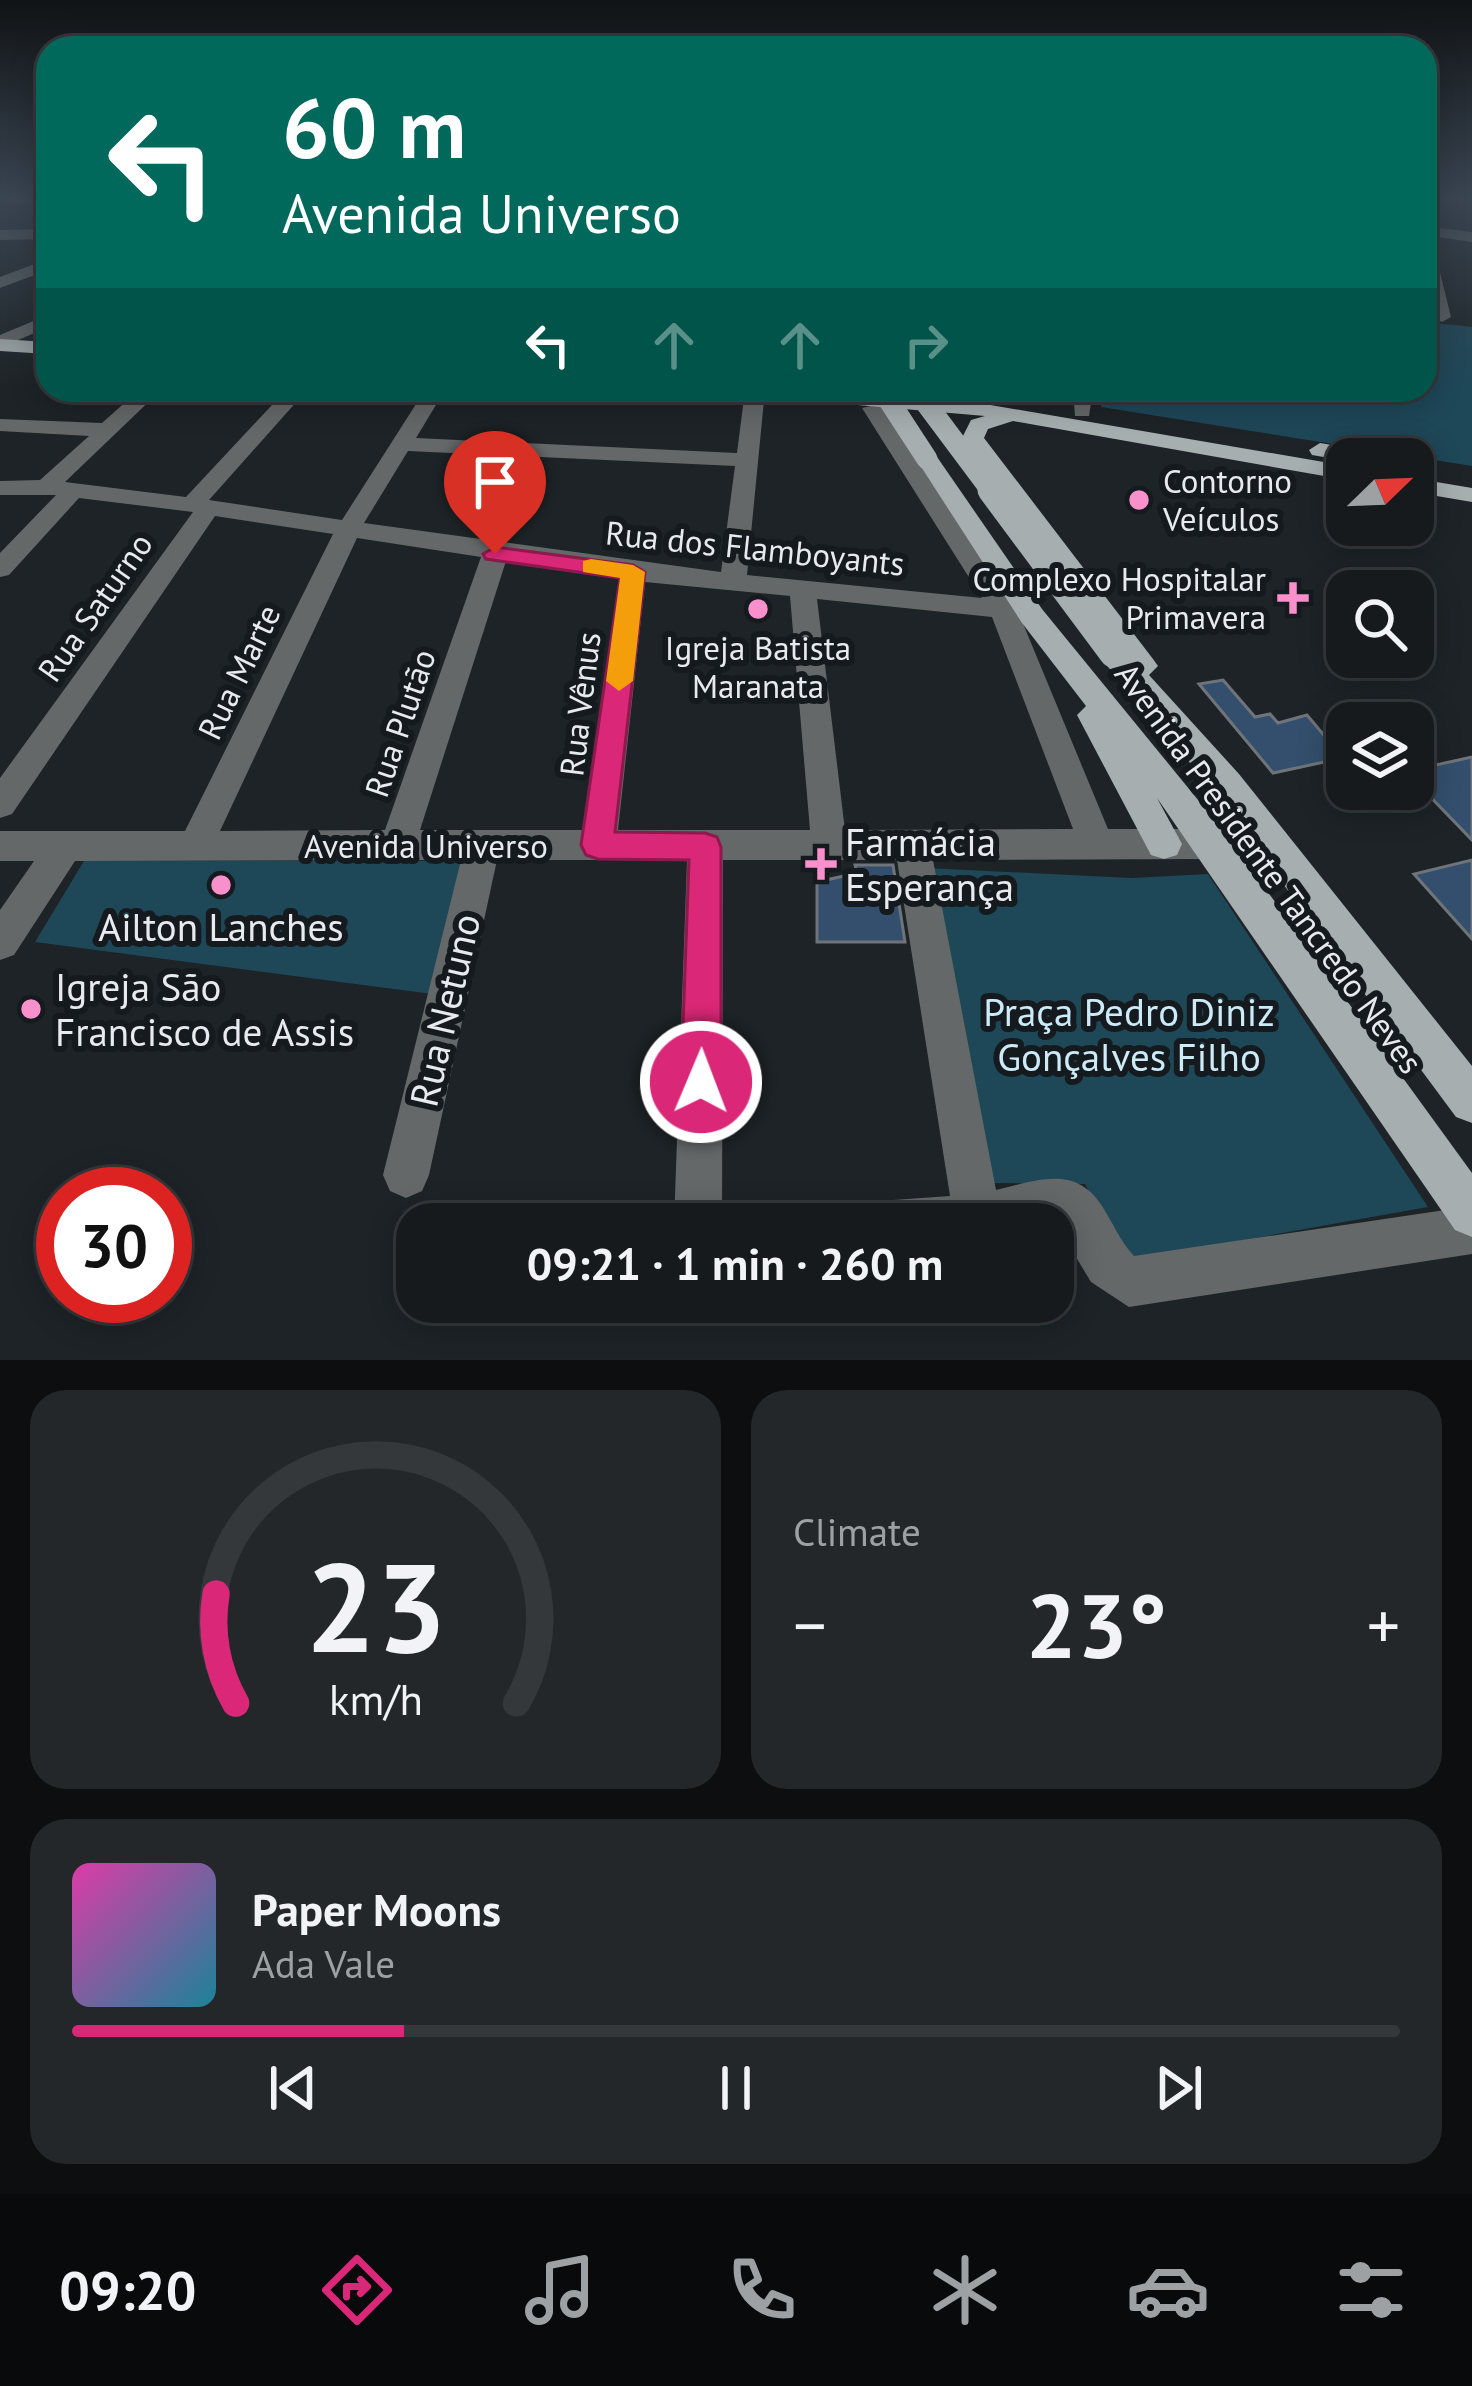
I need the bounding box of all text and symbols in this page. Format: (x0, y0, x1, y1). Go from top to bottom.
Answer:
text: 60 m (282, 72, 466, 181)
icon: left (84, 84, 240, 240)
text: Avenida Universo (282, 178, 681, 248)
icon: left (515, 312, 581, 378)
icon: ahead (641, 312, 707, 378)
icon: ahead (767, 312, 833, 378)
icon: right (893, 312, 959, 378)
pin (444, 431, 546, 554)
north arrow (1326, 438, 1434, 546)
map controls (1326, 438, 1434, 810)
icon: arrive (462, 449, 528, 515)
place label: Contorno Veículos (1162, 459, 1292, 540)
marker: Contorno Veículos (1126, 487, 1152, 513)
street label: Rua dos Flamboyants (603, 510, 907, 585)
street label: Rua Saturno (28, 524, 162, 690)
place label: Complexo Hospitalar Primavera (972, 557, 1266, 638)
button: search (1326, 570, 1434, 678)
marker: Complexo Hospitalar Primavera (1277, 582, 1309, 614)
marker: Igreja Batista Maranata (745, 596, 771, 622)
street label: Rua Marte (188, 597, 290, 746)
place label: Igreja Batista Maranata (665, 626, 851, 707)
street label: Rua Vênus (549, 630, 610, 778)
street label: Rua Plutão (354, 643, 445, 802)
street label: Avenida Presidente Tancredo Neves (1106, 654, 1433, 1081)
button: layers (1326, 702, 1434, 810)
place label: Farmácia Esperança (845, 816, 1014, 912)
street label: Avenida Universo (304, 824, 548, 867)
marker: Farmácia Esperança (808, 851, 834, 877)
marker: Ailton Lanches (208, 872, 234, 898)
place label: Ailton Lanches (98, 901, 344, 952)
street label: Rua Netuno (398, 909, 491, 1111)
place label: Igreja São Francisco de Assis (55, 961, 354, 1057)
park label: Praça Pedro Diniz Gonçalves Filho (983, 986, 1275, 1082)
marker: Igreja São Francisco de Assis (18, 996, 44, 1022)
position arrow (638, 1019, 764, 1145)
speed limit sign: 30 (36, 1167, 192, 1323)
text: 09:21 · 1 min · 260 m (527, 1234, 943, 1292)
text: Climate (793, 1506, 921, 1557)
text: 23 (305, 1525, 446, 1686)
text: 23° (1026, 1566, 1167, 1683)
text: − (793, 1582, 826, 1667)
text: + (1367, 1582, 1400, 1667)
text: km/h (328, 1670, 423, 1726)
text: Paper Moons (252, 1880, 501, 1938)
text: Ada Vale (252, 1938, 395, 1989)
icon: previous (260, 2055, 326, 2121)
icon: pause (703, 2055, 769, 2121)
icon: next (1146, 2055, 1212, 2121)
icon: directions (315, 2248, 399, 2332)
icon: music (518, 2248, 602, 2332)
icon: phone (720, 2248, 804, 2332)
icon: climate (923, 2248, 1007, 2332)
icon: car (1126, 2248, 1210, 2332)
icon: filters (1329, 2248, 1413, 2332)
text: 09:20 (59, 2255, 196, 2325)

